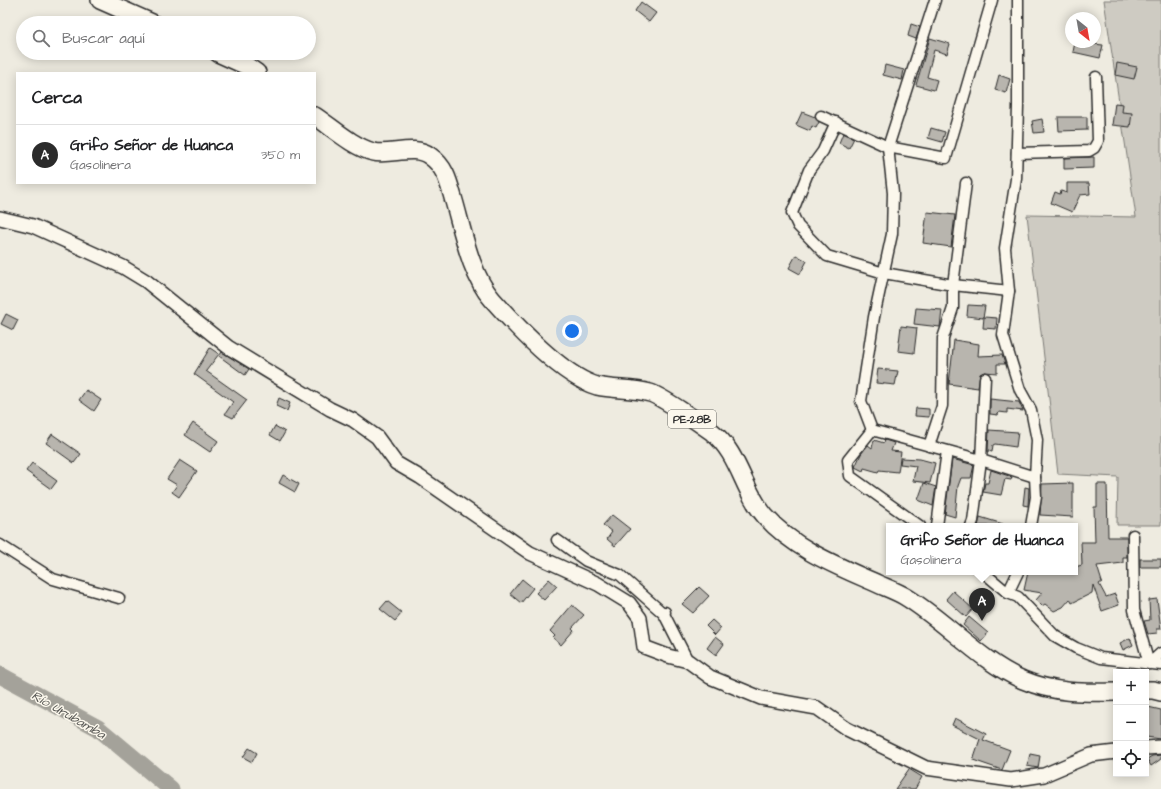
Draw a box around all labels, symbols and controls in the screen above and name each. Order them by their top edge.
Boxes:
north arrow [1065,12,1101,48]
search box [16,16,316,60]
icon: search [30,27,52,49]
text: Buscar aquí [62,28,144,49]
text: Cerca [32,86,82,110]
text: Grifo Señor de Huanca [70,135,233,156]
text: A [41,146,49,164]
text: 350 m [261,146,300,164]
text: Gasolinera [70,156,131,174]
your location [562,321,582,341]
road number: PE-28B [668,410,716,428]
popup [886,523,1078,575]
text: Grifo Señor de Huanca [900,530,1064,551]
text: Gasolinera [900,551,961,569]
pin: A [969,588,995,621]
map controls [1113,669,1149,777]
button: + [1113,669,1149,705]
water label: Río Urubamba [28,686,110,744]
button: − [1113,705,1149,741]
button: locate [1113,741,1149,777]

